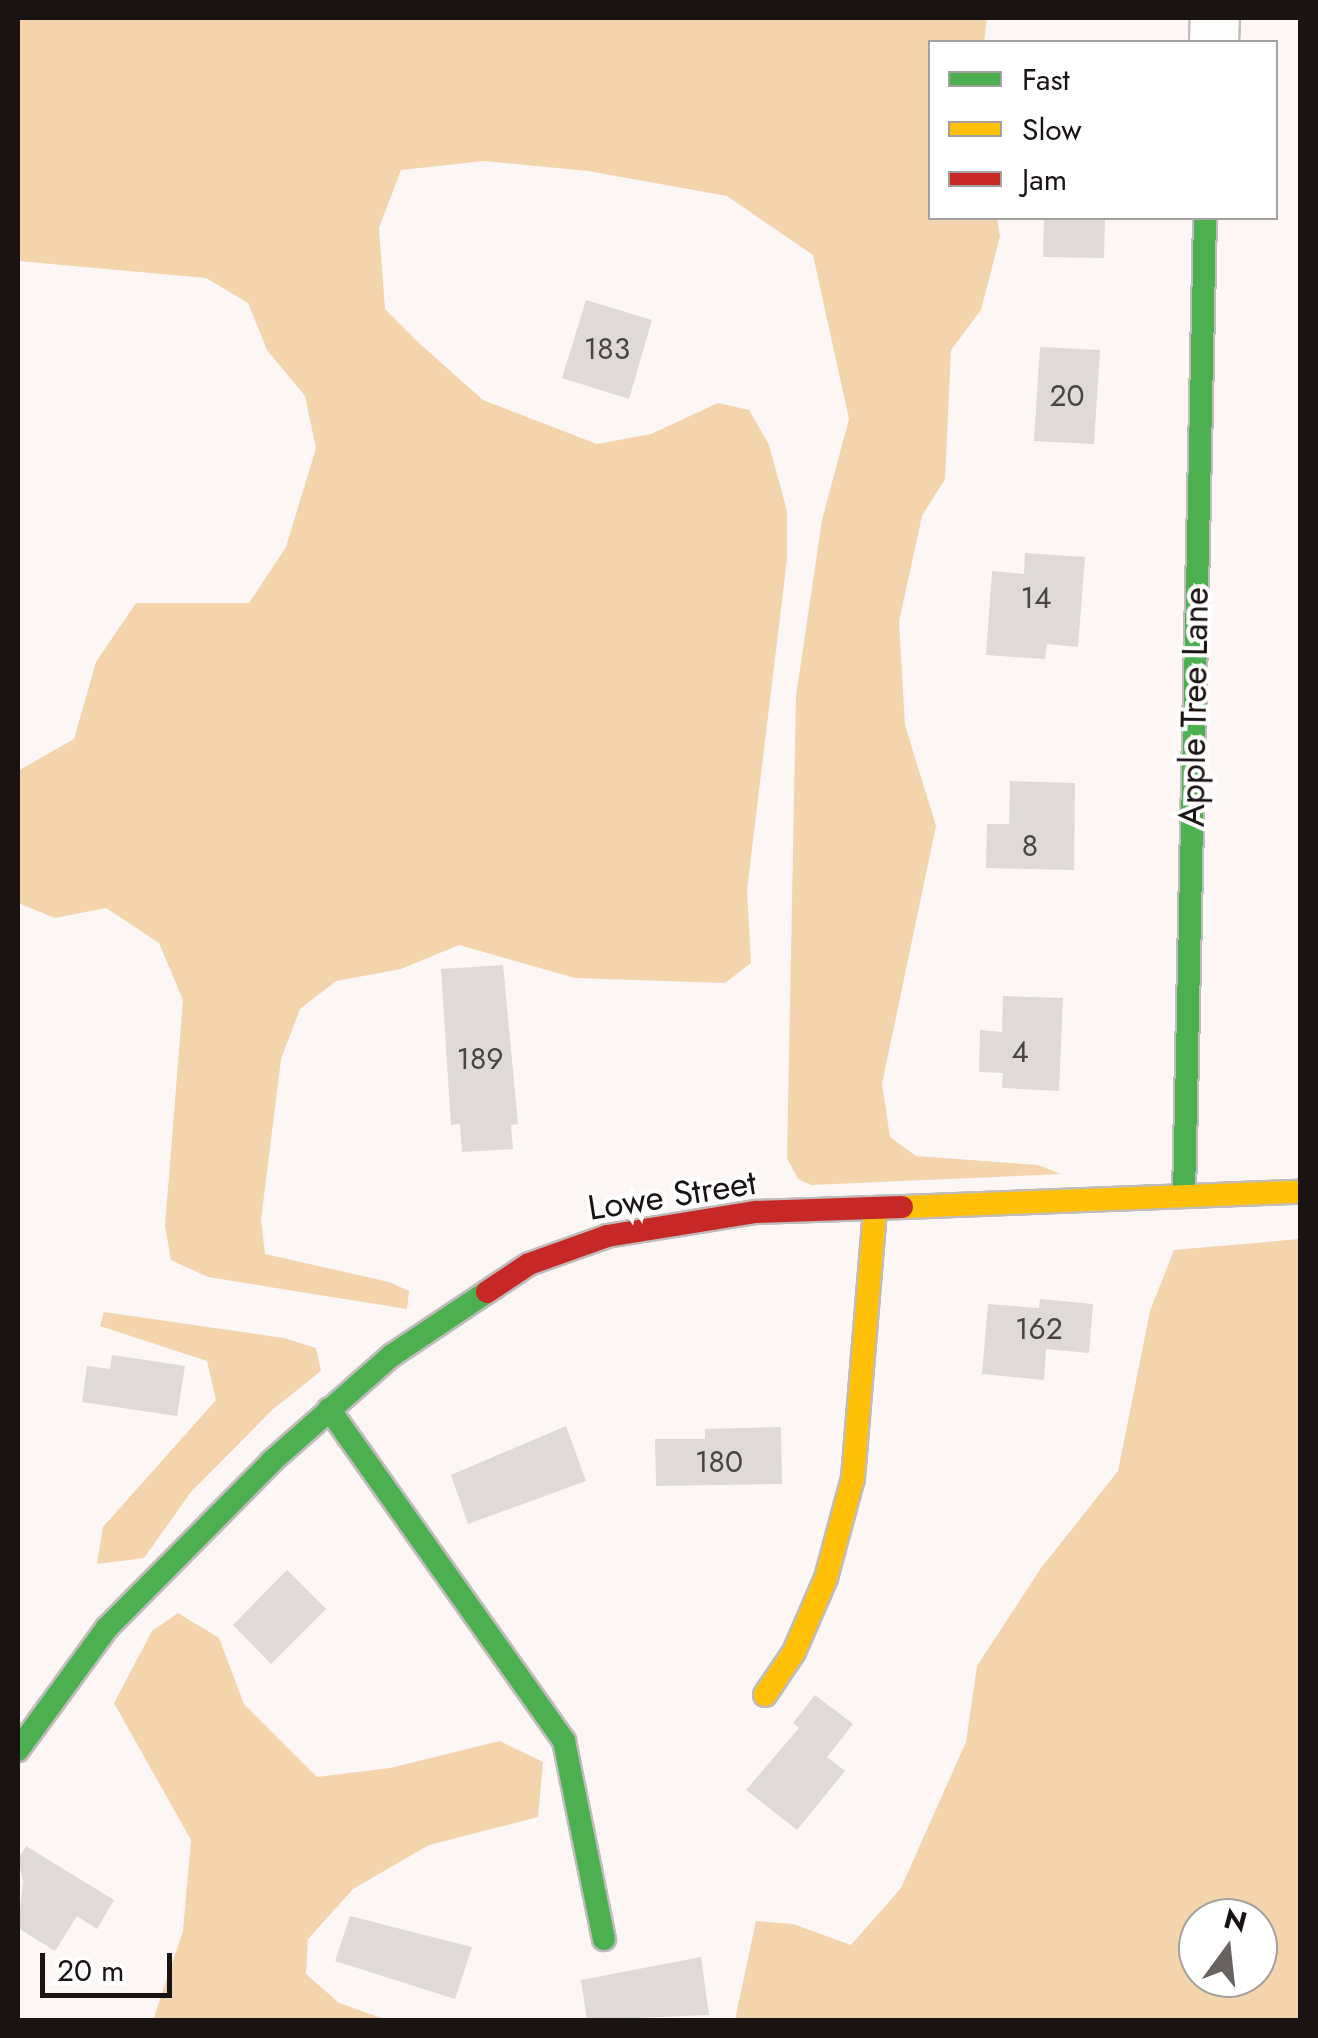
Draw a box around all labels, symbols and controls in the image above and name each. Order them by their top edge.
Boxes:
legend [928,40,1278,220]
text: Fast [1022,58,1070,101]
text: Slow [1022,108,1082,151]
text: Jam [1022,158,1067,201]
house number: 183 [584,331,630,367]
house number: 20 [1049,378,1085,414]
house number: 14 [1021,580,1051,616]
street label: Apple Tree Lane [1171,587,1217,827]
house number: 8 [1022,828,1038,864]
house number: 4 [1011,1034,1029,1070]
house number: 189 [456,1041,504,1077]
street label: Lowe Street [585,1161,759,1229]
house number: 162 [1015,1311,1063,1347]
house number: 180 [695,1444,743,1480]
north arrow [1178,1898,1278,1998]
text: N [1219,1898,1251,1943]
scale bar [45,1933,178,1995]
text: 20 m [57,1949,124,1992]

